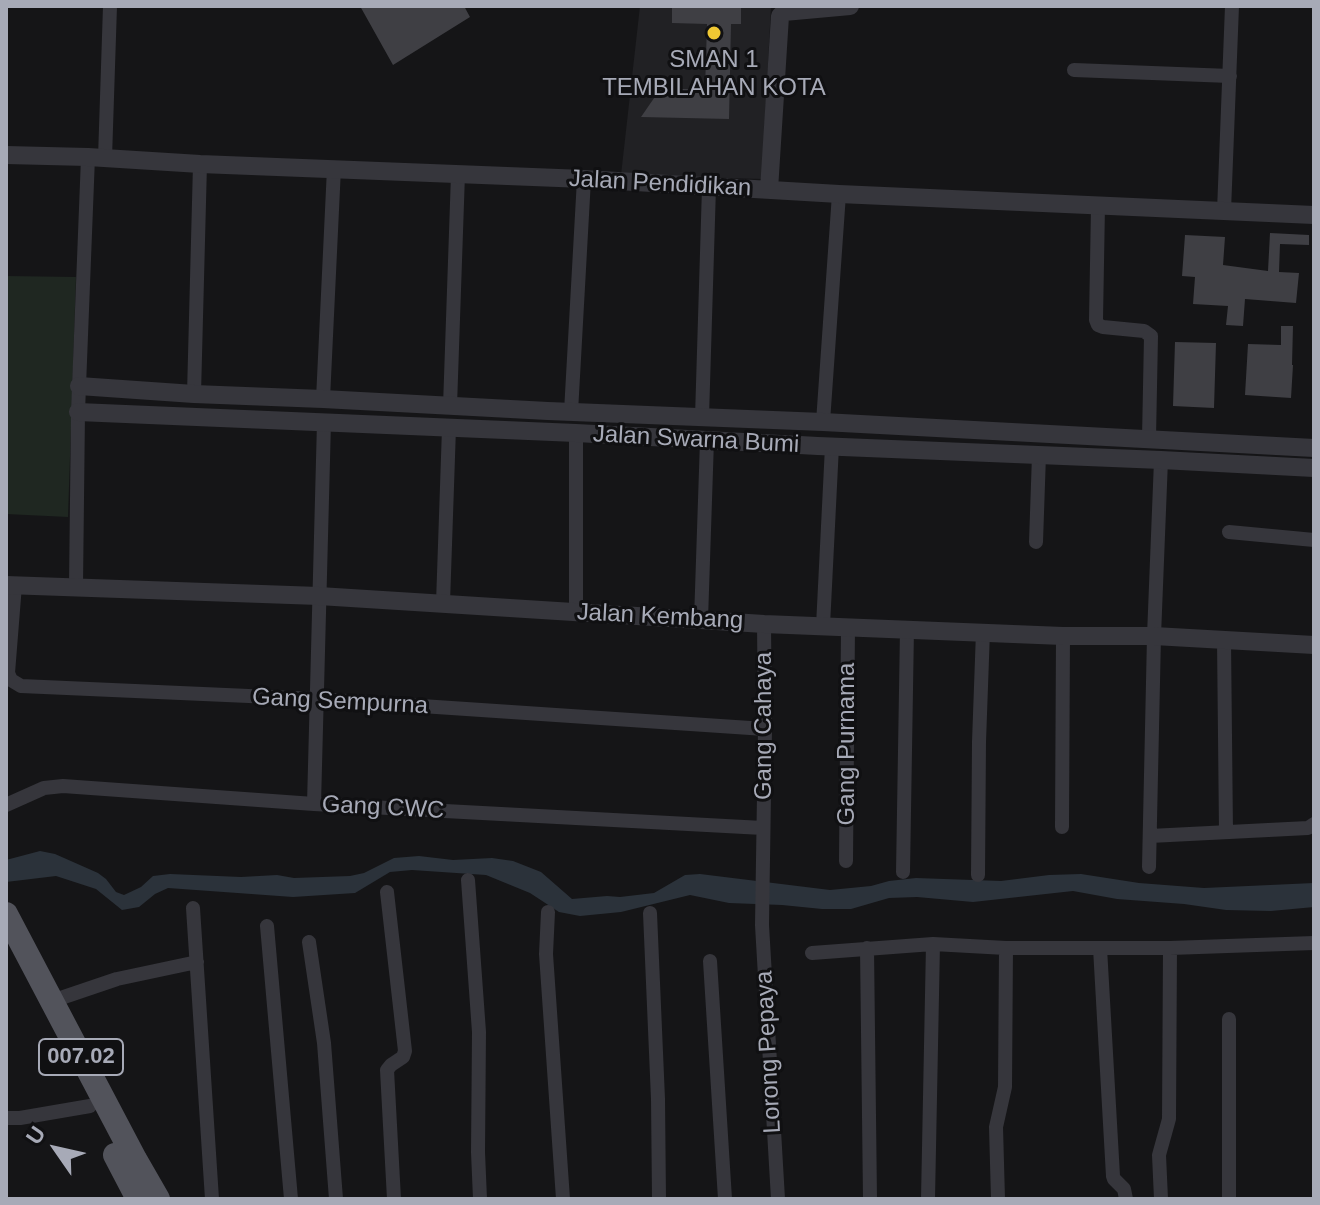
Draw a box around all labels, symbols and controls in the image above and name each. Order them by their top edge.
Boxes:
marker: SMAN 1 TEMBILAHAN KOTA [705,24,723,42]
place label: SMAN 1 TEMBILAHAN KOTA [602,46,826,102]
street label: Jalan Pendidikan [568,165,752,203]
street label: Jalan Swarna Bumi [592,420,800,460]
street label: Jalan Kembang [576,598,744,636]
street label: Gang Cahaya [750,652,778,800]
street label: Gang Purnama [833,663,861,825]
street label: Gang Sempurna [251,683,429,721]
street label: Gang CWC [321,790,445,826]
street label: Lorong Pepaya [750,970,788,1134]
road number: 007.02 [39,1039,123,1075]
north arrow [16,1109,96,1189]
text: U [21,1122,50,1149]

